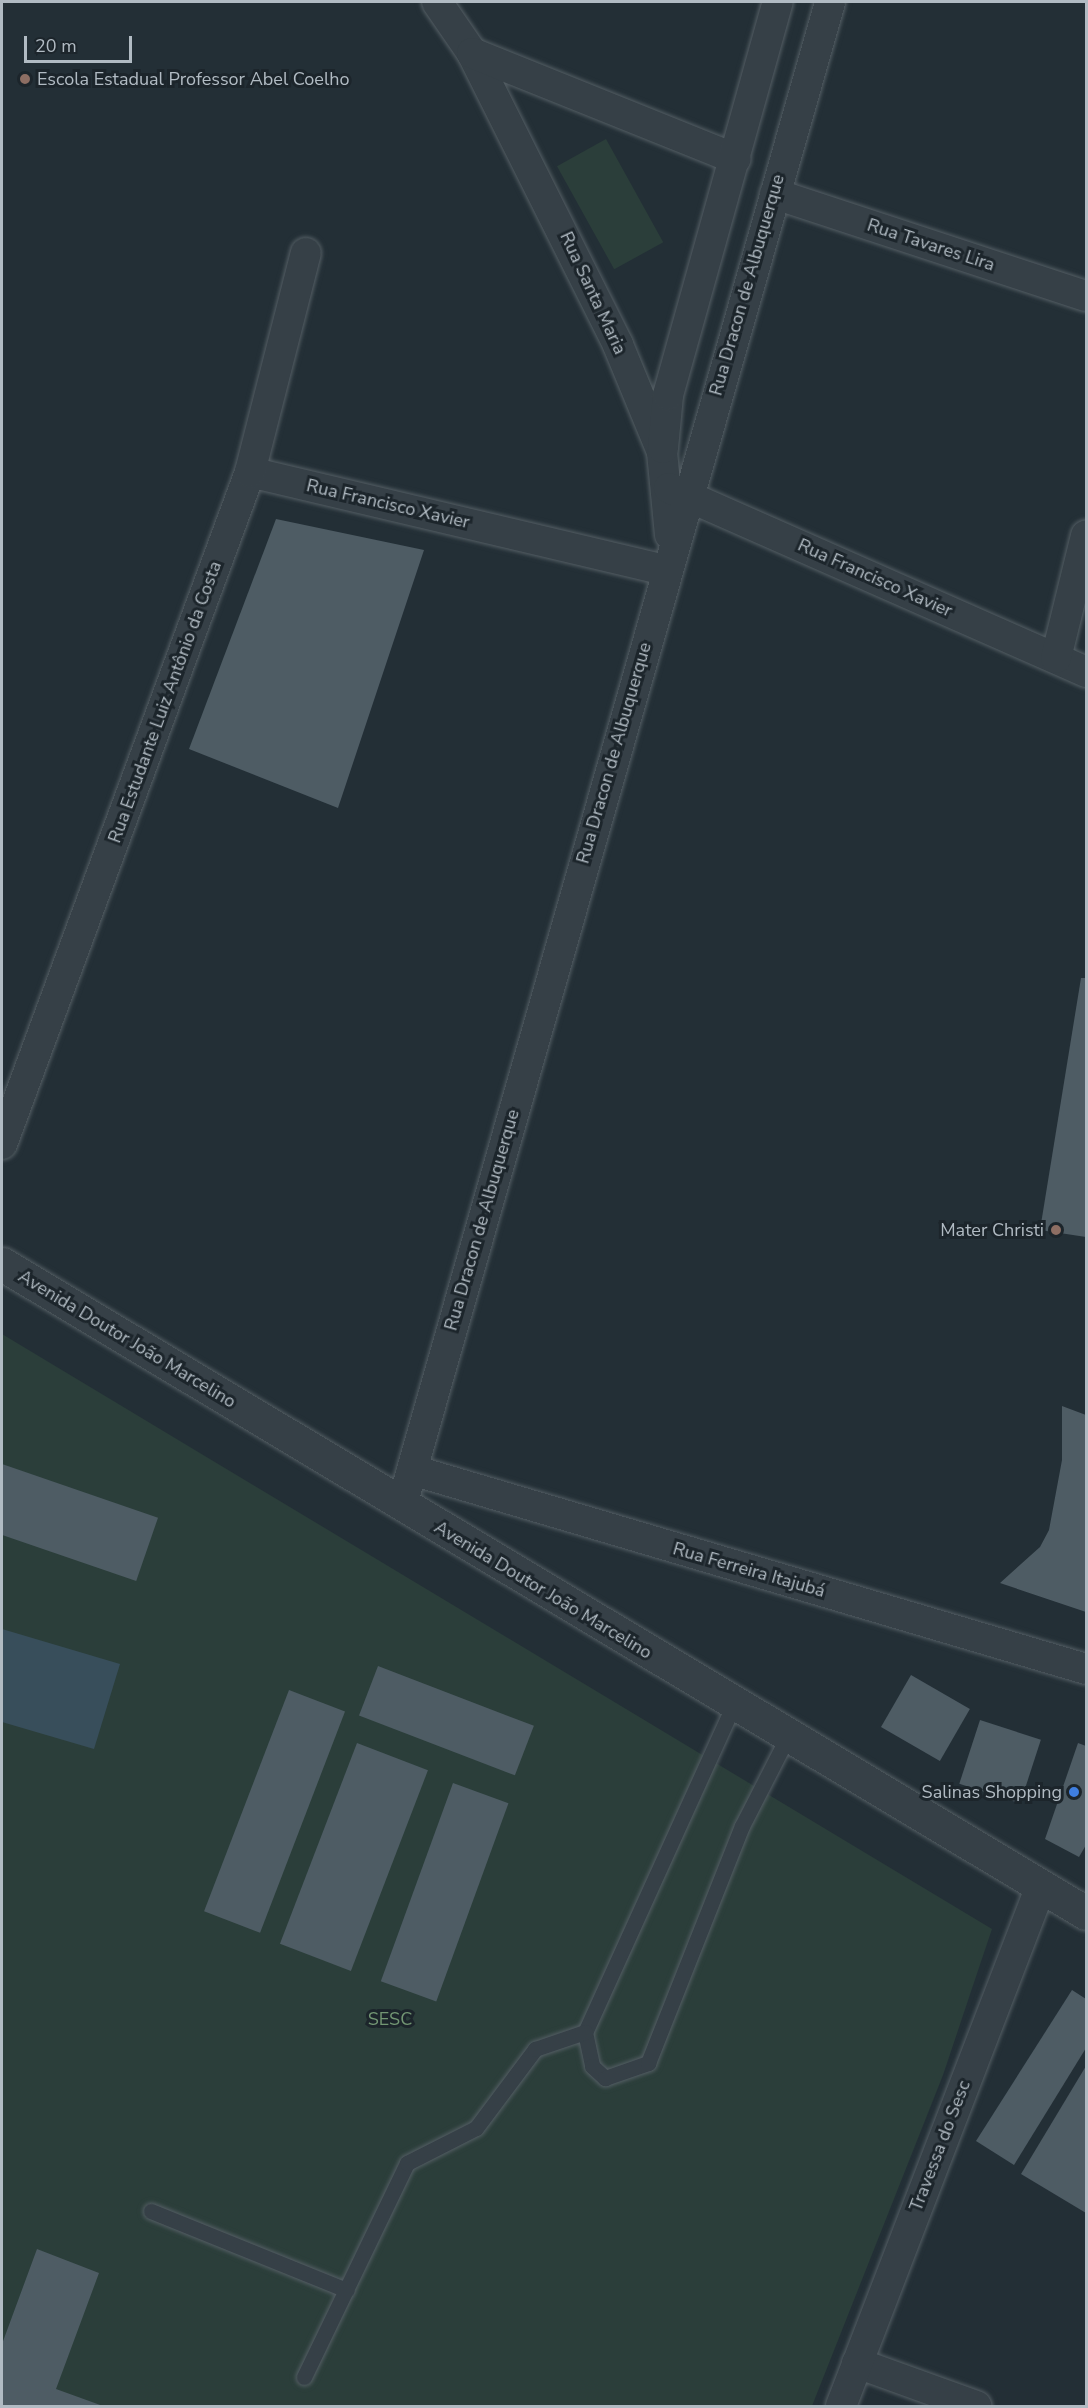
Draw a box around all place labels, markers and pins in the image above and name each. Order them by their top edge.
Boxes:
place label: Escola Estadual Professor Abel Coelho [37,68,349,90]
marker: Escola Estadual Professor Abel Coelho [18,72,32,86]
place label: Mater Christi [940,1219,1044,1241]
marker: Mater Christi [1049,1223,1063,1237]
place label: Salinas Shopping [922,1781,1062,1803]
marker: Salinas Shopping [1067,1785,1081,1799]

